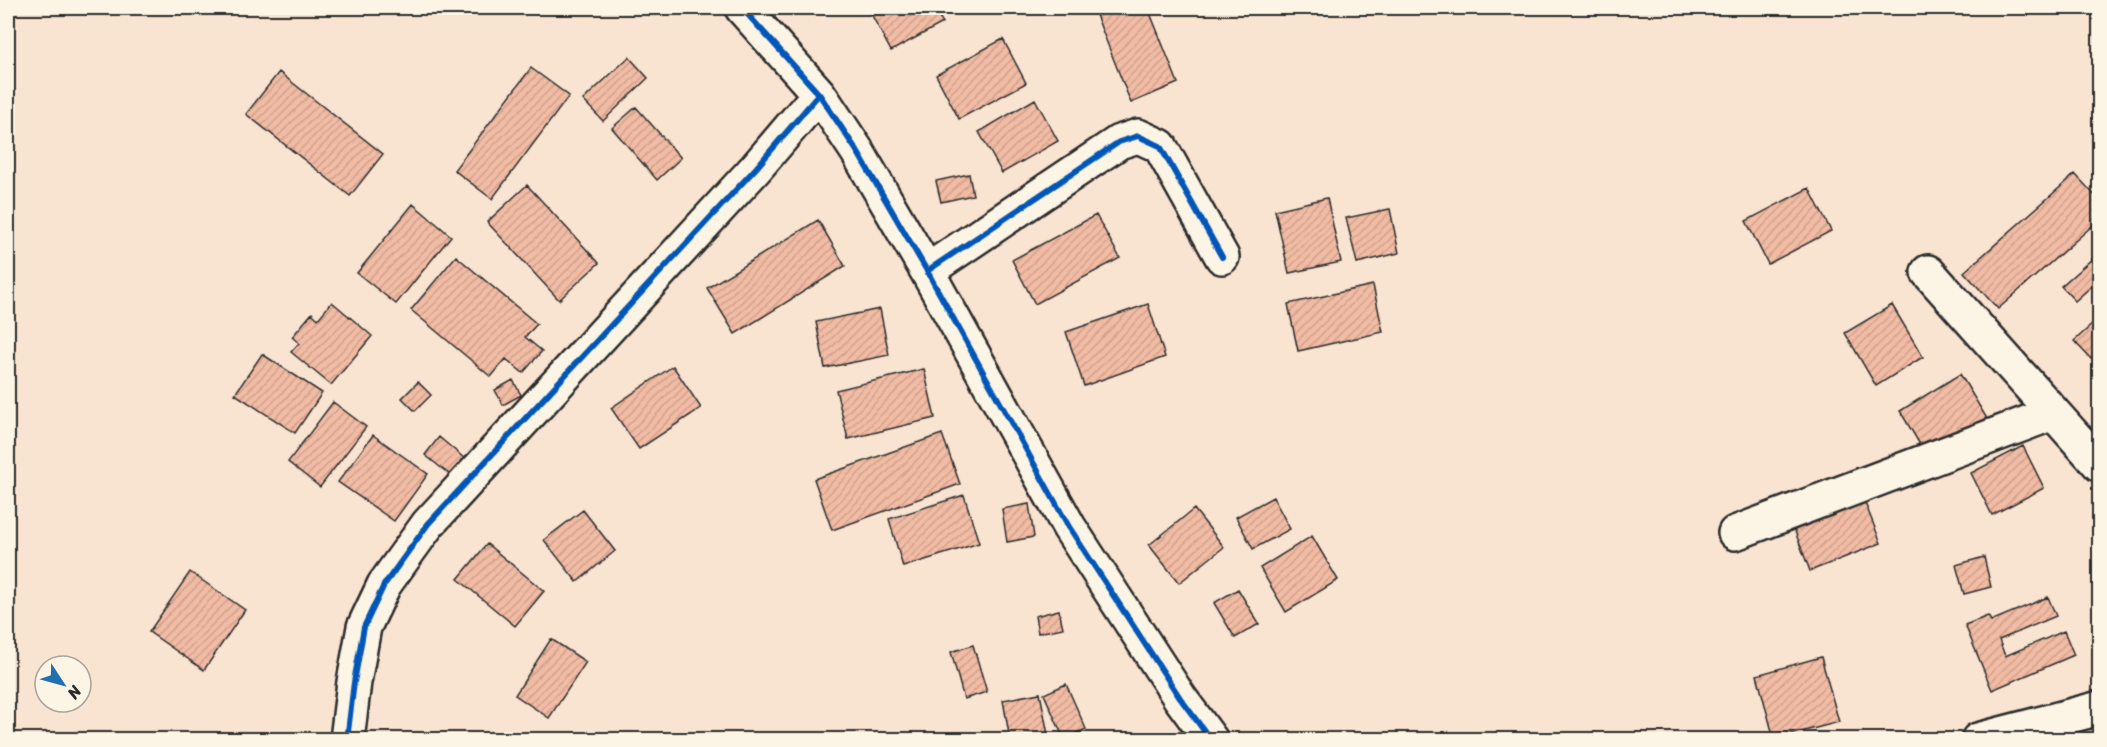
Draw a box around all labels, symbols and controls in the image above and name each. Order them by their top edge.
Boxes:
north arrow [33,654,93,714]
text: N [59,679,90,706]

